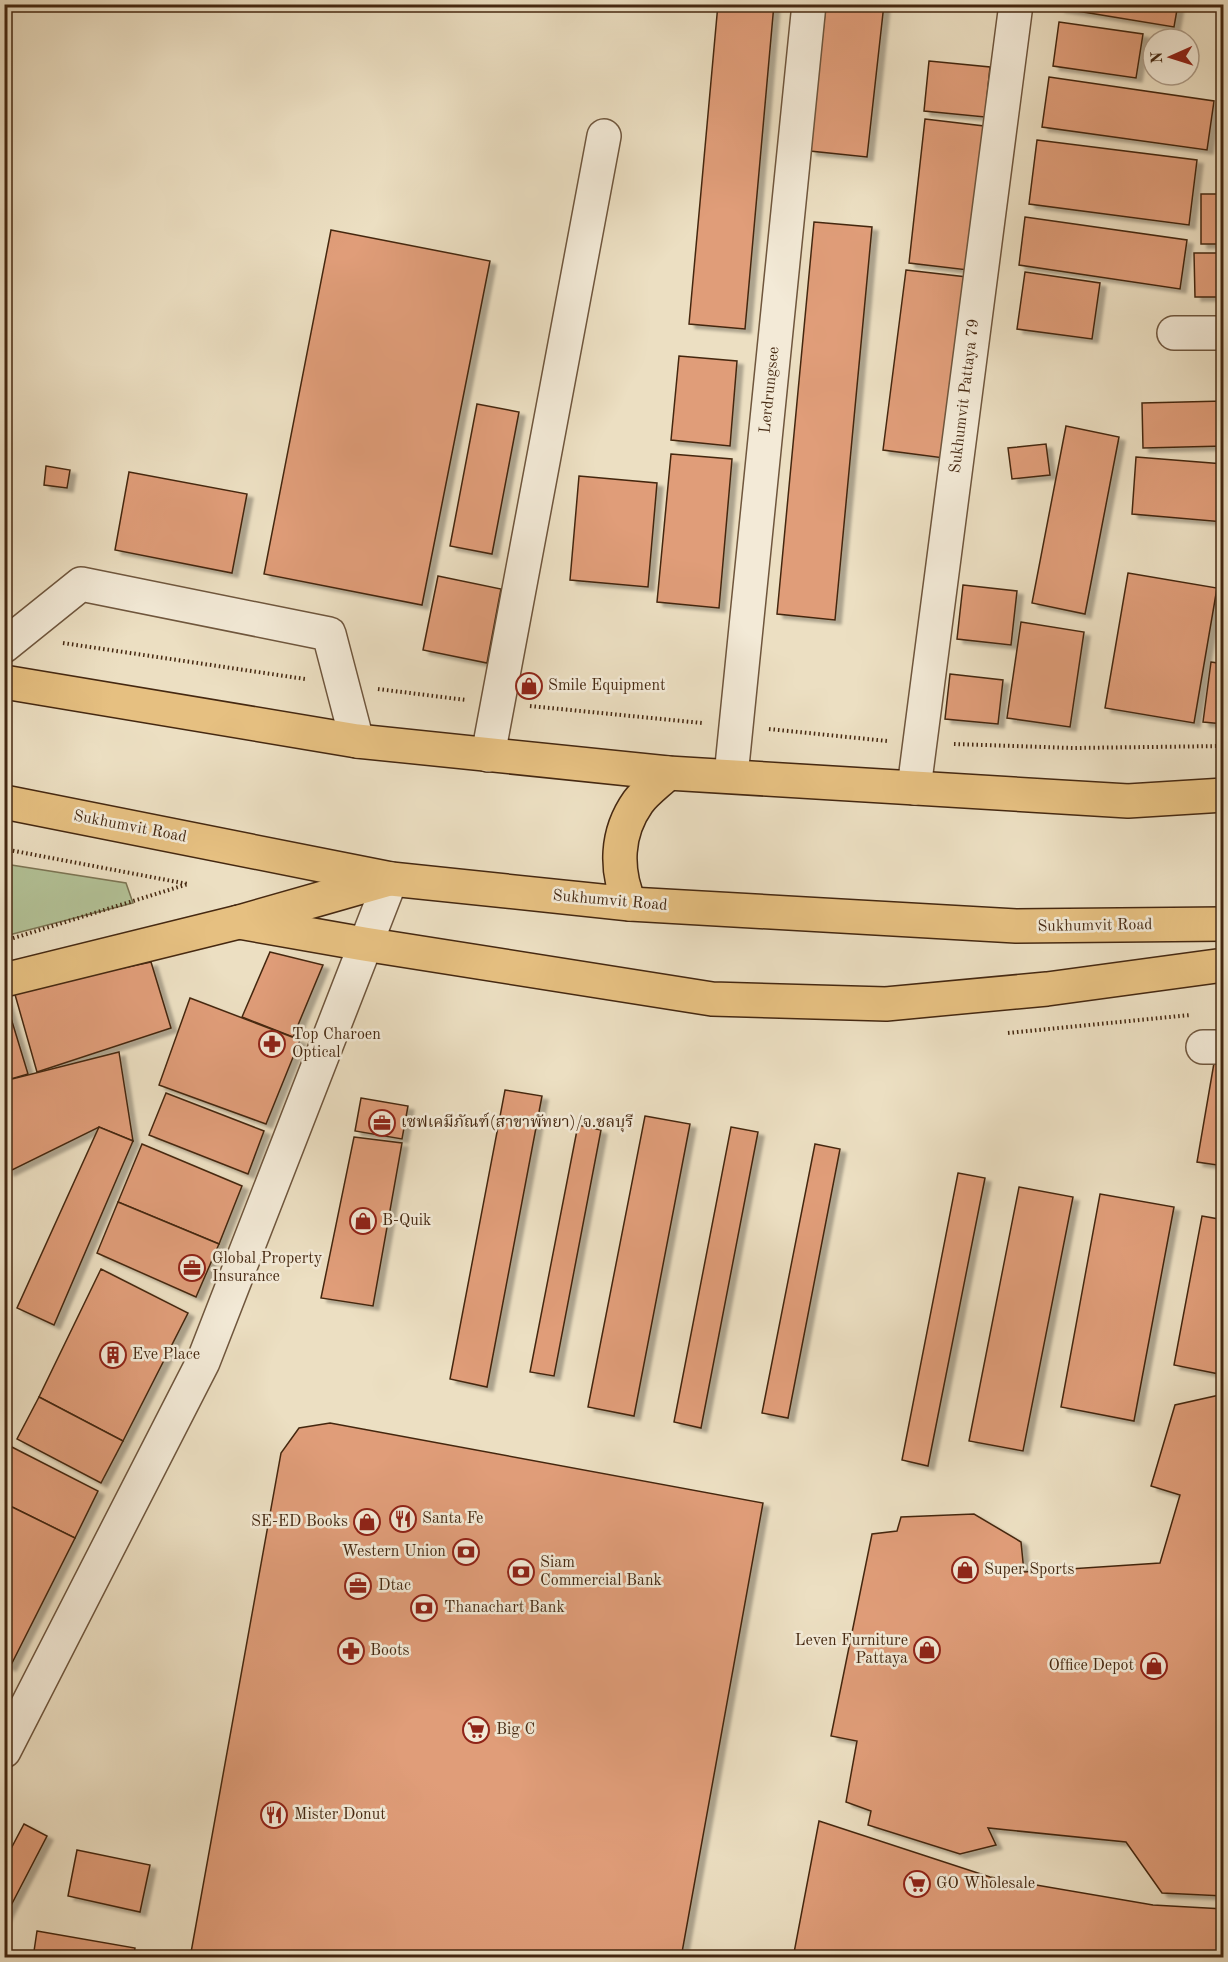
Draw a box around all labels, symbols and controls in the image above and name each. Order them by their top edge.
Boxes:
north arrow [1141,27,1201,87]
text: N [1150,50,1166,64]
street label: Sukhumvit Pattaya 79 [948,318,982,474]
street label: Lerdrungsee [757,346,783,434]
shop icon: Smile Equipment [514,671,544,701]
place label: Smile Equipment [548,678,666,694]
street label: Sukhumvit Road [72,808,188,846]
street label: Sukhumvit Road [552,888,668,914]
street label: Sukhumvit Road [1037,917,1153,935]
place label: Top Charoen Optical [292,1027,381,1061]
pharmacy icon: Top Charoen Optical [257,1029,287,1059]
office icon: เซฟเคมีภัณฑ์(สาขาพัทยา)/จ.ชลบุรี [367,1108,397,1138]
place label: เซฟเคมีภัณฑ์(สาขาพัทยา)/จ.ชลบุรี [401,1112,633,1133]
shop icon: B-Quik [348,1206,378,1236]
place label: B-Quik [382,1213,431,1229]
place label: Global Property Insurance [212,1251,323,1285]
office icon: Global Property Insurance [177,1253,207,1283]
building icon: Eve Place [98,1340,128,1370]
place label: Eve Place [132,1347,200,1363]
restaurant icon: Santa Fe [388,1504,418,1534]
shop icon: SE-ED Books [352,1507,382,1537]
place label: Santa Fe [422,1511,483,1527]
place label: SE-ED Books [251,1514,348,1530]
bank icon: Western Union [451,1537,481,1567]
place label: Western Union [341,1544,446,1560]
place label: Siam Commercial Bank [540,1555,662,1589]
shop icon: Super Sports [950,1555,980,1585]
bank icon: Siam Commercial Bank [506,1557,536,1587]
place label: Super Sports [984,1562,1074,1578]
office icon: Dtac [343,1571,373,1601]
place label: Dtac [378,1578,411,1594]
bank icon: Thanachart Bank [409,1593,439,1623]
place label: Thanachart Bank [444,1600,565,1616]
place label: Leven Furniture Pattaya [795,1633,908,1667]
shop icon: Leven Furniture Pattaya [912,1635,942,1665]
pharmacy icon: Boots [336,1636,366,1666]
place label: Boots [370,1643,410,1659]
shop icon: Office Depot [1139,1651,1169,1681]
place label: Office Depot [1049,1658,1134,1674]
supermarket icon: Big C [461,1715,491,1745]
place label: Big C [496,1722,535,1738]
restaurant icon: Mister Donut [259,1800,289,1830]
place label: Mister Donut [294,1807,386,1823]
supermarket icon: GO Wholesale [902,1869,932,1899]
place label: GO Wholesale [936,1876,1035,1892]

